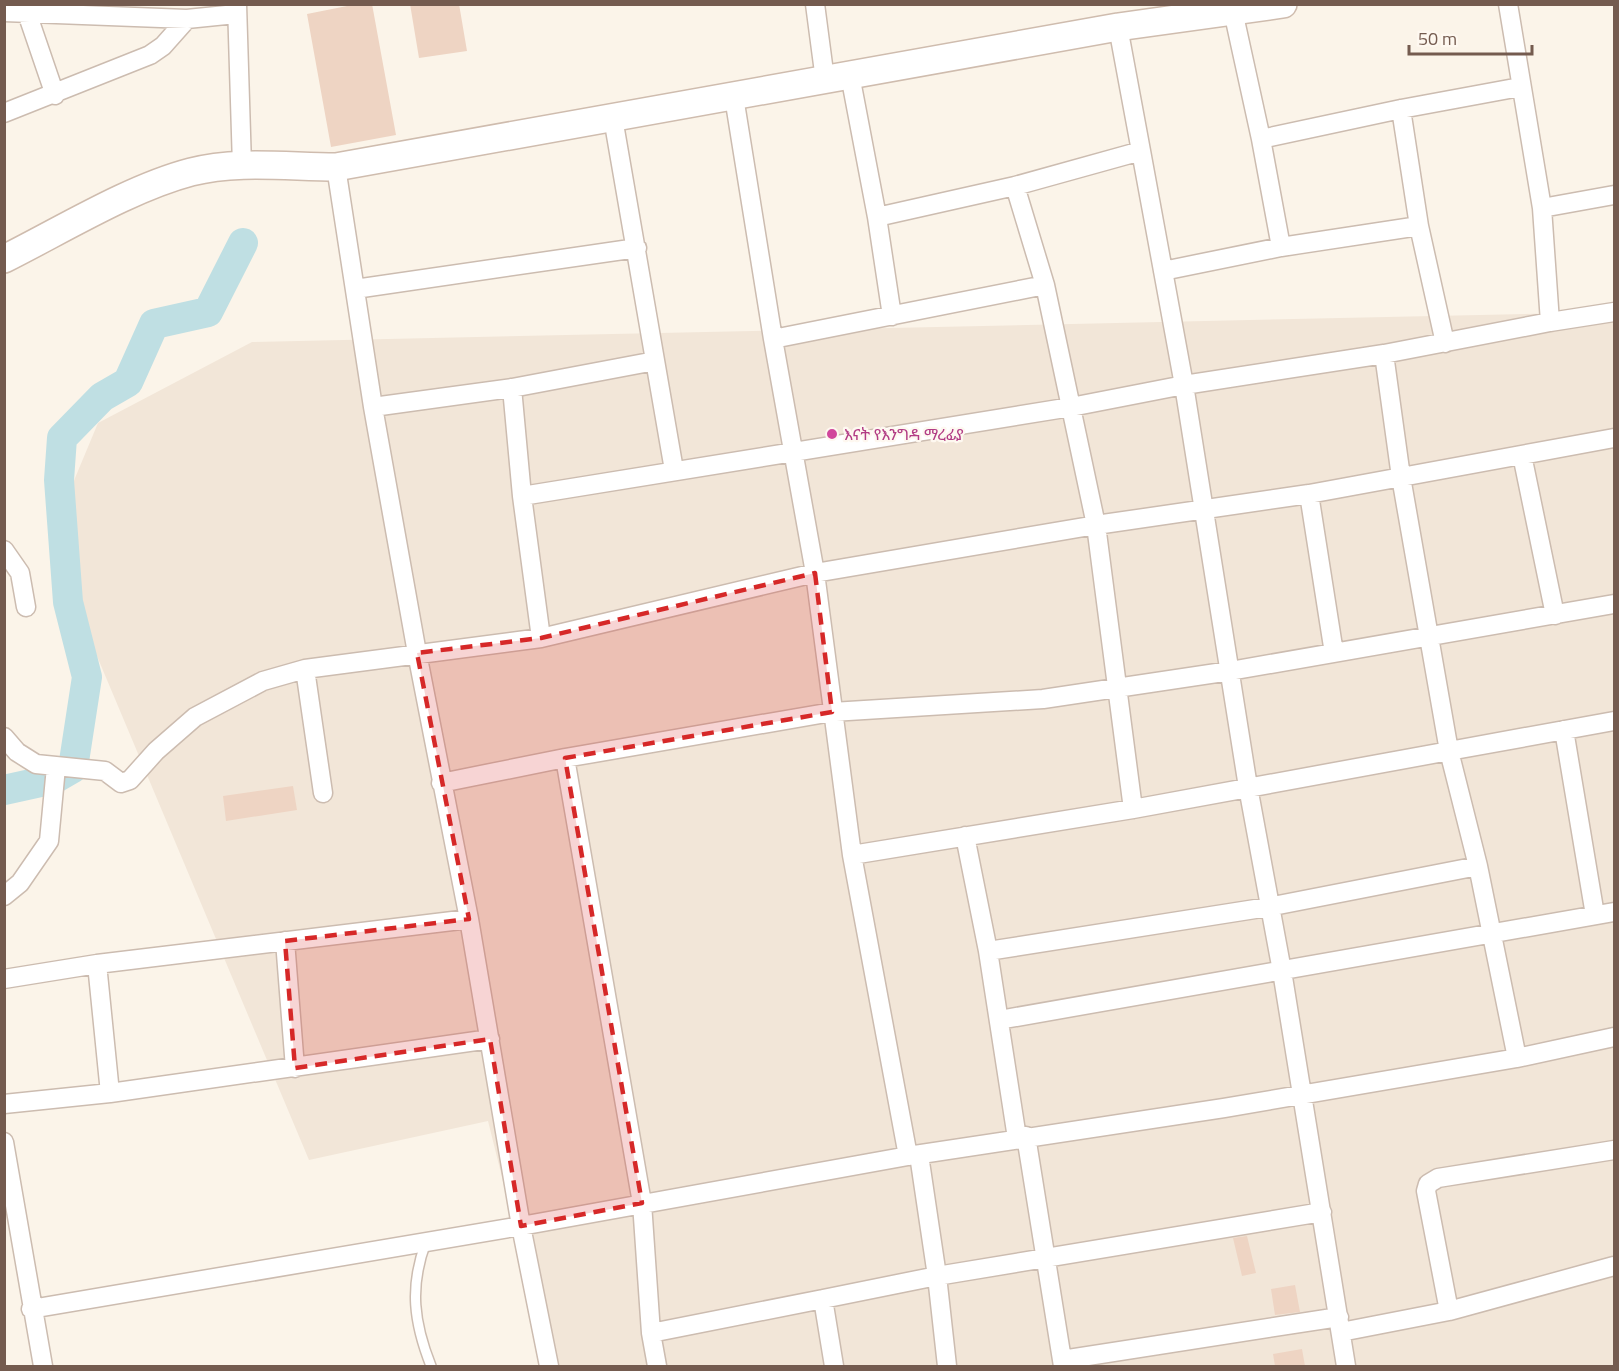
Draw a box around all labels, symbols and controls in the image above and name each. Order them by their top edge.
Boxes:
scale bar [1409,18,1532,56]
text: 50 m [1418,25,1457,52]
place label: እናት የእንግዳ ማረፊያ [844,422,964,446]
marker: እናት የእንግዳ ማረፊያ [825,427,839,441]

